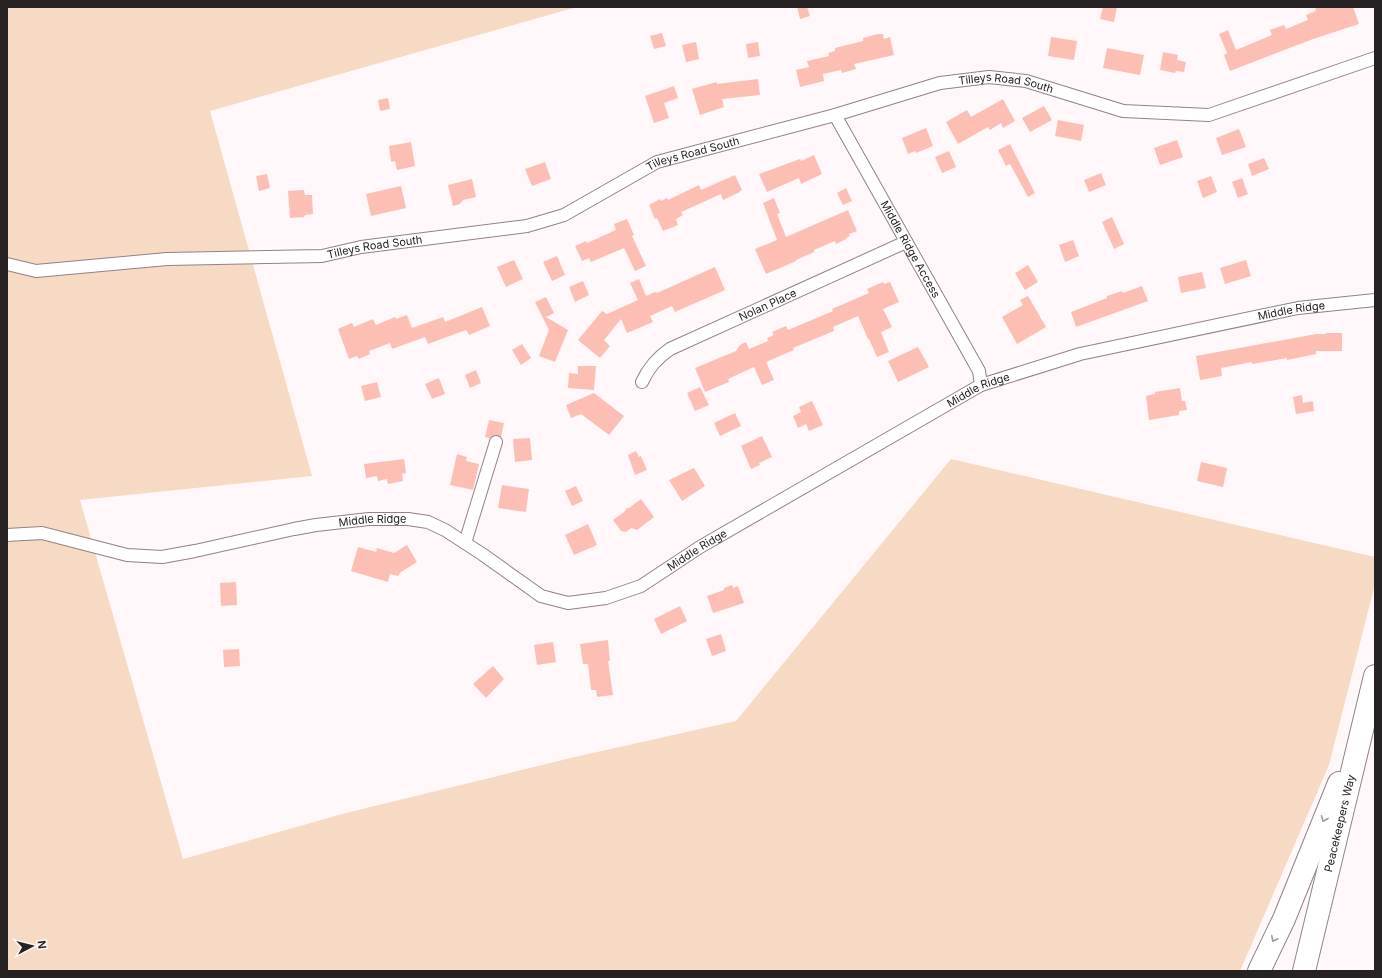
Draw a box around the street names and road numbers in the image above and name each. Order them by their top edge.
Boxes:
street label: Tilleys Road South [958,70,1055,96]
street label: Tilleys Road South [643,134,741,174]
street label: Middle Ridge Access [878,198,943,300]
street label: Tilleys Road South [326,232,423,262]
street label: Nolan Place [736,286,799,324]
street label: Middle Ridge [1256,298,1326,323]
street label: Middle Ridge [944,369,1011,410]
street label: Middle Ridge [338,512,406,529]
street label: Middle Ridge [664,526,729,574]
street label: Peacekeepers Way [1321,773,1358,873]

